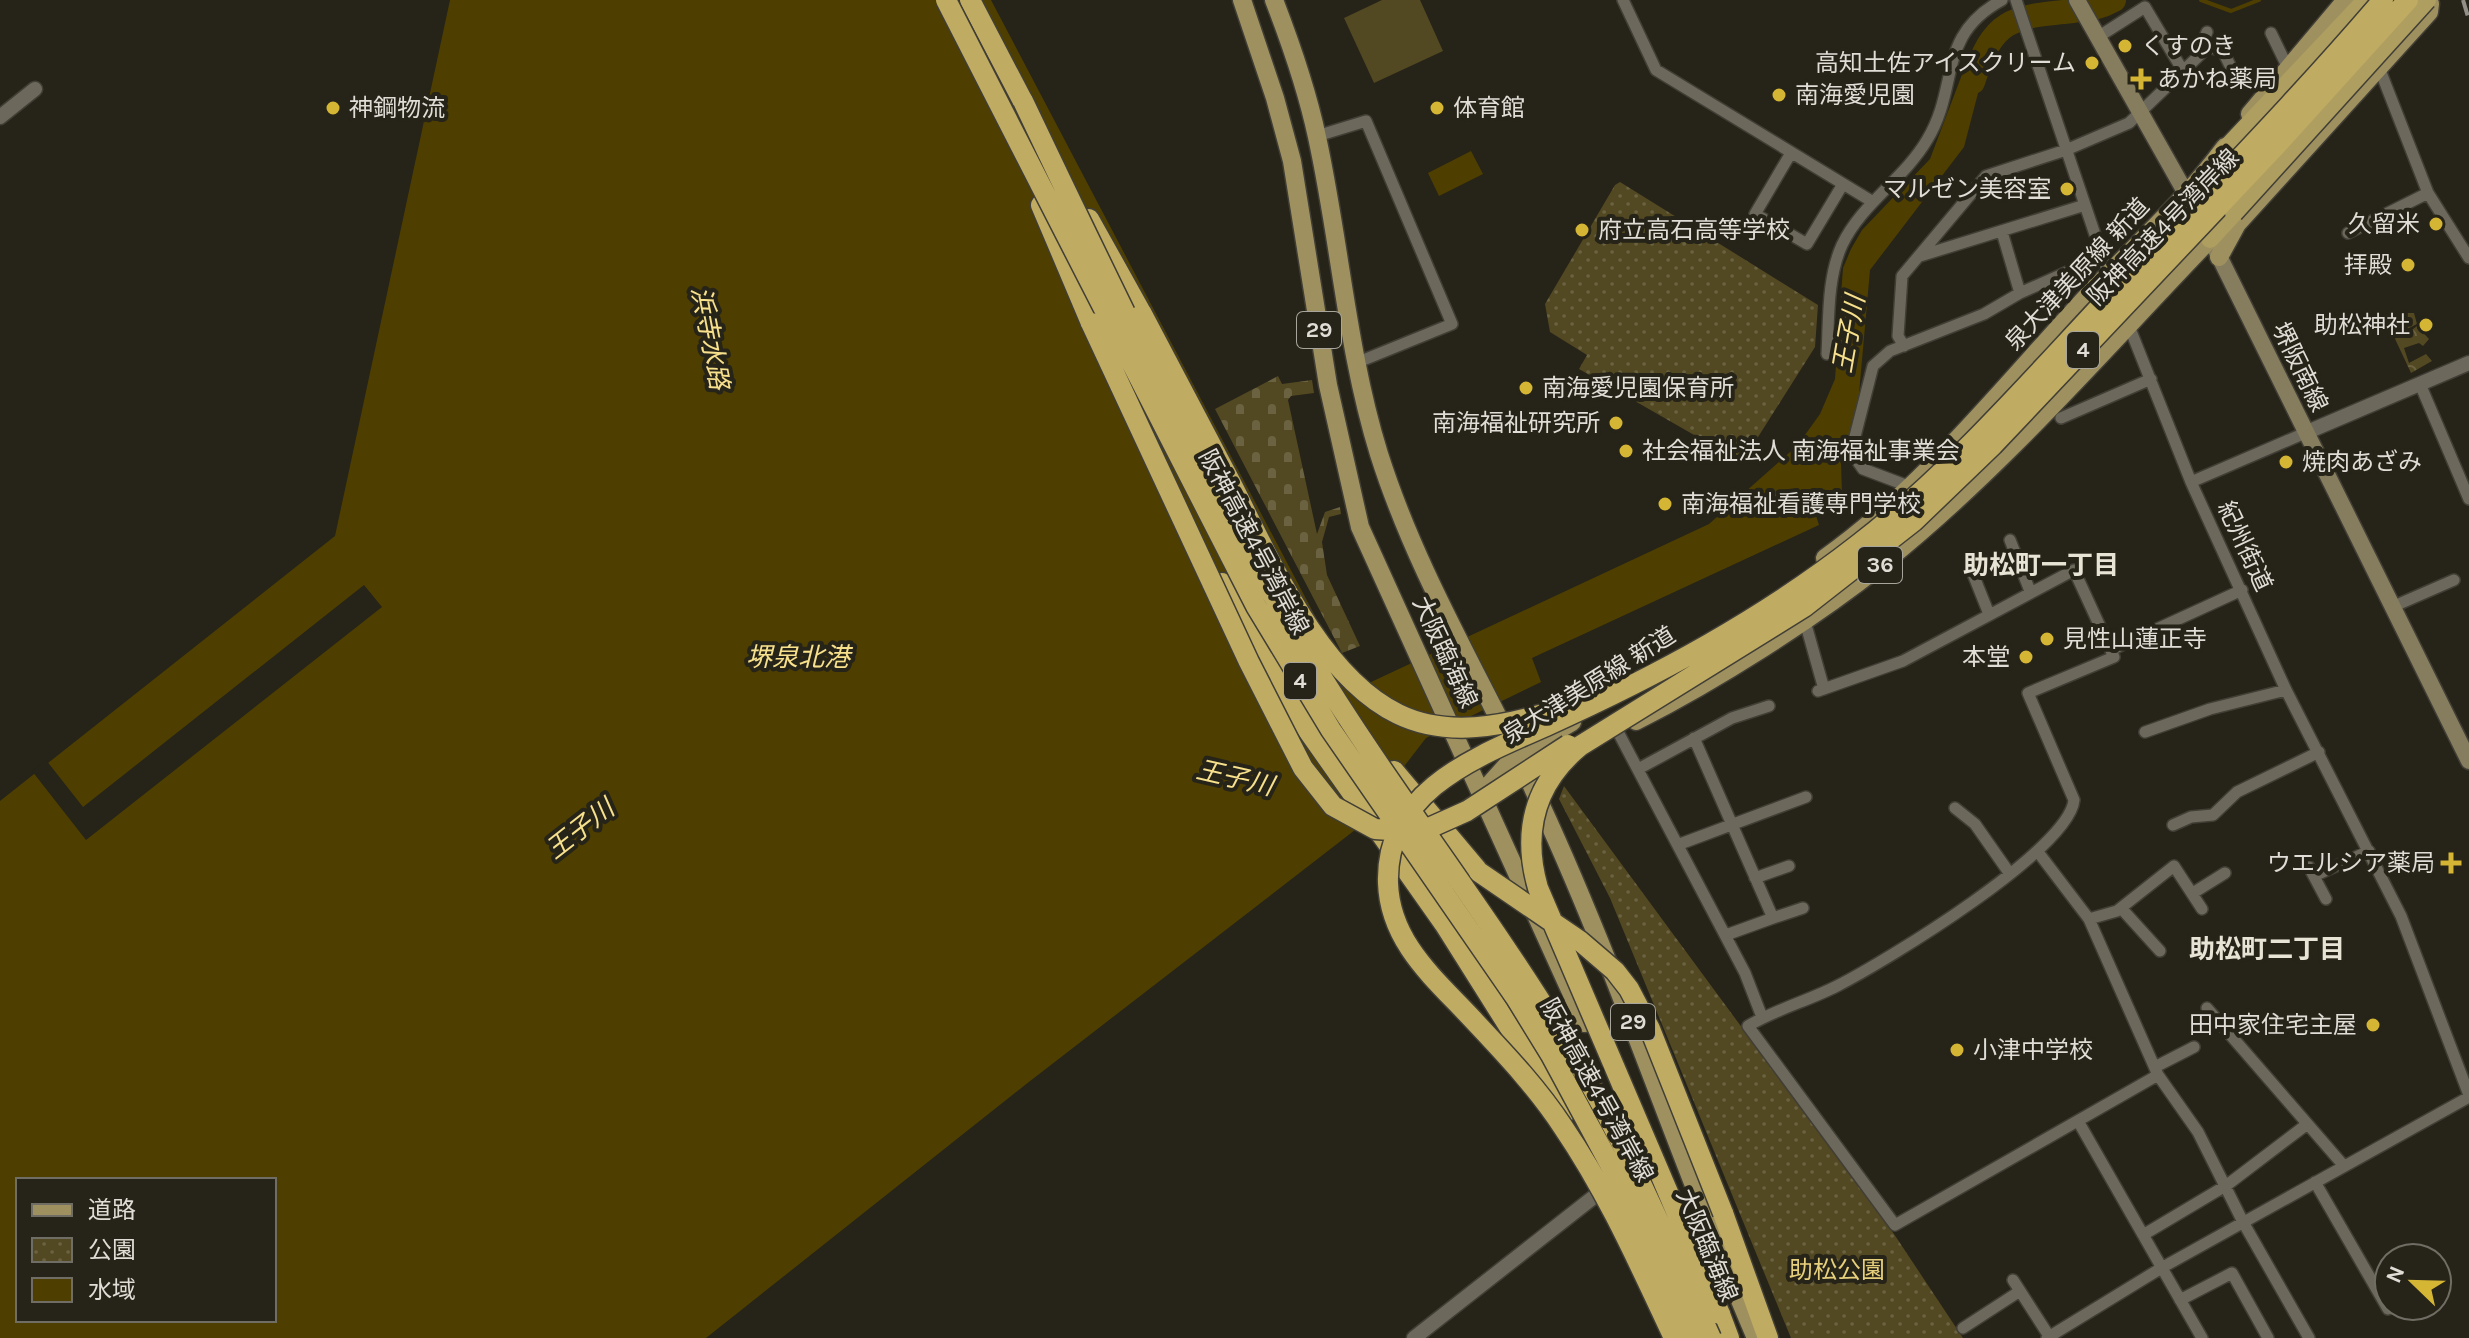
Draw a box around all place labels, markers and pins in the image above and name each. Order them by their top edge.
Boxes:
place label: くすのき [2141,32,2236,60]
marker: くすのき [2116,37,2134,55]
place label: 高知土佐アイスクリーム [1815,49,2076,77]
marker: 高知土佐アイスクリーム [2083,54,2101,72]
place label: あかね薬局 [2157,65,2277,93]
marker: あかね薬局 [2132,70,2150,88]
place label: 南海愛児園 [1795,81,1915,109]
marker: 南海愛児園 [1770,86,1788,104]
place label: 神鋼物流 [349,94,445,122]
place label: 体育館 [1453,94,1525,122]
marker: 神鋼物流 [324,99,342,117]
marker: 体育館 [1428,99,1446,117]
place label: マルゼン美容室 [1883,175,2051,203]
marker: マルゼン美容室 [2058,180,2076,198]
place label: 久留米 [2348,210,2420,238]
marker: 久留米 [2427,215,2445,233]
place label: 府立高石高等学校 [1598,216,1790,244]
marker: 府立高石高等学校 [1573,221,1591,239]
place label: 拝殿 [2344,251,2392,279]
marker: 拝殿 [2399,256,2417,274]
place label: 助松神社 [2314,311,2410,339]
marker: 助松神社 [2417,316,2435,334]
place label: 南海愛児園保育所 [1542,374,1734,402]
marker: 南海愛児園保育所 [1517,379,1535,397]
place label: 南海福祉研究所 [1432,409,1600,437]
marker: 南海福祉研究所 [1607,414,1625,432]
place label: 社会福祉法人 南海福祉事業会 [1642,437,1960,465]
marker: 社会福祉法人 南海福祉事業会 [1617,442,1635,460]
place label: 焼肉あざみ [2302,448,2422,476]
marker: 焼肉あざみ [2277,453,2295,471]
place label: 南海福祉看護専門学校 [1681,490,1921,518]
marker: 南海福祉看護専門学校 [1656,495,1674,513]
place label: 見性山蓮正寺 [2063,625,2207,653]
marker: 見性山蓮正寺 [2038,630,2056,648]
place label: 本堂 [1962,643,2010,671]
marker: 本堂 [2017,648,2035,666]
place label: ウエルシア薬局 [2267,849,2435,877]
marker: ウエルシア薬局 [2442,854,2460,872]
place label: 田中家住宅主屋 [2189,1011,2357,1039]
marker: 田中家住宅主屋 [2364,1016,2382,1034]
place label: 小津中学校 [1973,1036,2093,1064]
marker: 小津中学校 [1948,1041,1966,1059]

